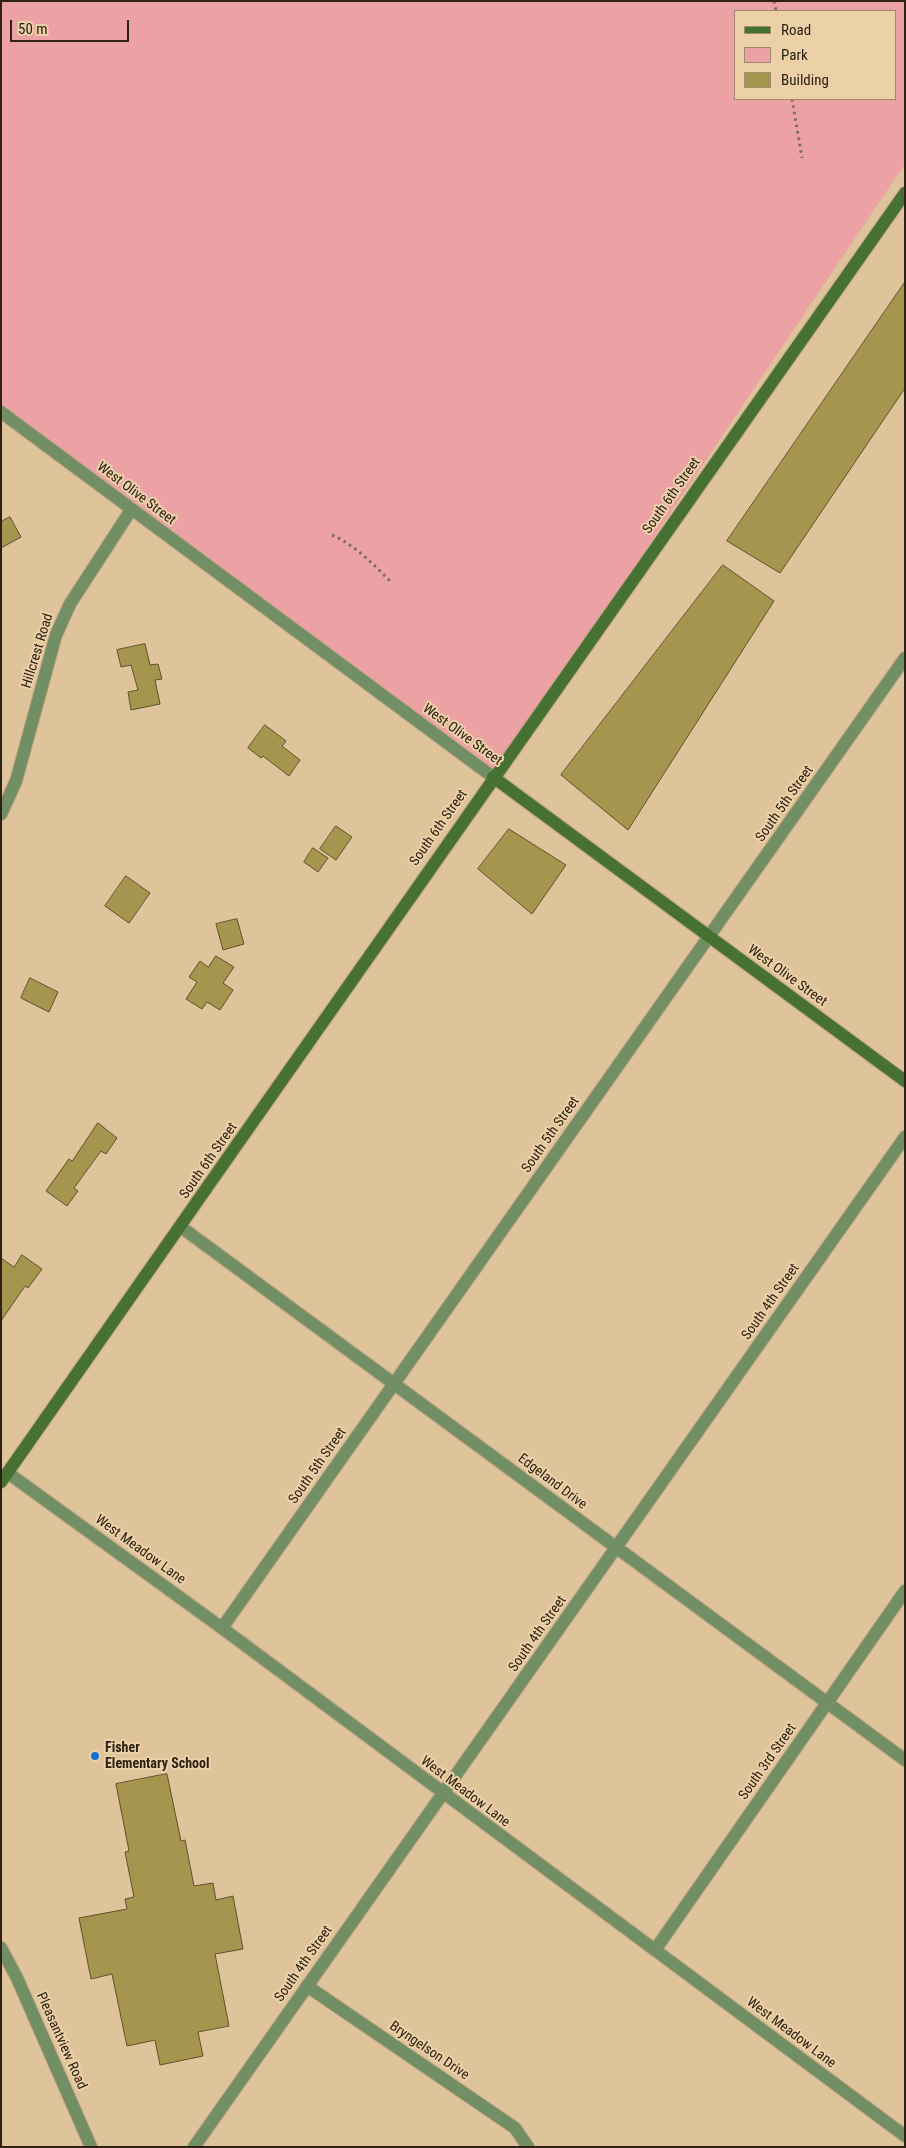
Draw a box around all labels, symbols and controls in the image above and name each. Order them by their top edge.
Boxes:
scale bar [12,10,131,42]
legend [734,10,896,100]
text: 50 m [18,20,48,38]
text: Road [781,21,811,39]
text: Park [781,46,808,64]
text: Building [781,71,829,89]
street label: South 6th Street [640,455,704,537]
street label: West Olive Street [93,459,179,529]
street label: Hillcrest Road [19,612,57,690]
street label: West Olive Street [419,701,505,769]
street label: South 5th Street [753,763,817,845]
street label: South 6th Street [407,787,471,869]
street label: West Olive Street [744,942,830,1010]
street label: South 5th Street [519,1094,583,1176]
street label: South 6th Street [177,1120,241,1202]
street label: South 4th Street [739,1261,803,1343]
street label: South 5th Street [286,1425,350,1507]
street label: Edgeland Drive [514,1451,590,1513]
street label: West Meadow Lane [92,1512,188,1588]
street label: South 4th Street [506,1593,570,1675]
street label: South 3rd Street [736,1721,800,1803]
place label: Fisher Elementary School [105,1740,210,1772]
marker: Fisher Elementary School [89,1750,101,1762]
street label: West Meadow Lane [417,1753,513,1831]
street label: South 4th Street [272,1923,336,2005]
street label: Pleasantview Road [32,1990,90,2092]
street label: West Meadow Lane [743,1994,839,2072]
street label: Bryngelson Drive [386,2018,472,2084]

